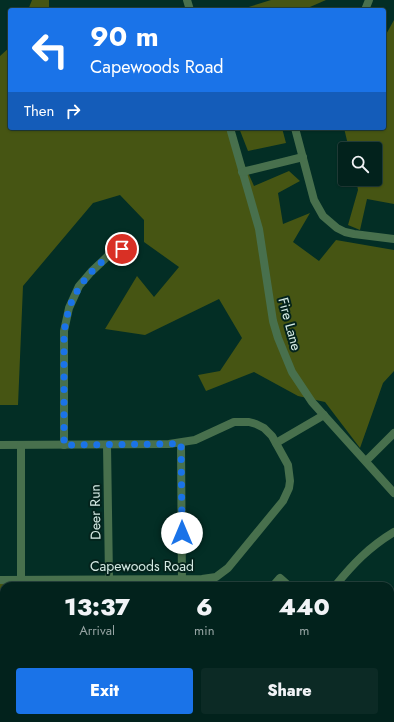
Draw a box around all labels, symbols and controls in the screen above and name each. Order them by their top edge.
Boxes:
text: 90 m [90,16,159,57]
icon: left [24,24,76,76]
text: Capewoods Road [90,54,224,80]
text: Then [24,100,54,122]
icon: right [62,100,84,122]
map controls [338,142,382,186]
button: search [338,142,382,186]
pin [105,232,139,266]
icon: arrive [111,238,133,260]
street label: Fire Lane [273,295,307,353]
street label: Deer Run [85,484,105,540]
position arrow [161,512,203,554]
street label: Capewoods Road [90,556,194,576]
text: 13:37 [64,589,130,624]
text: 6 [196,589,213,624]
text: 440 [278,589,330,624]
text: Arrival [79,621,115,640]
text: min [194,621,214,640]
text: m [299,621,309,640]
button: Exit [16,668,193,714]
button: Share [201,668,378,714]

